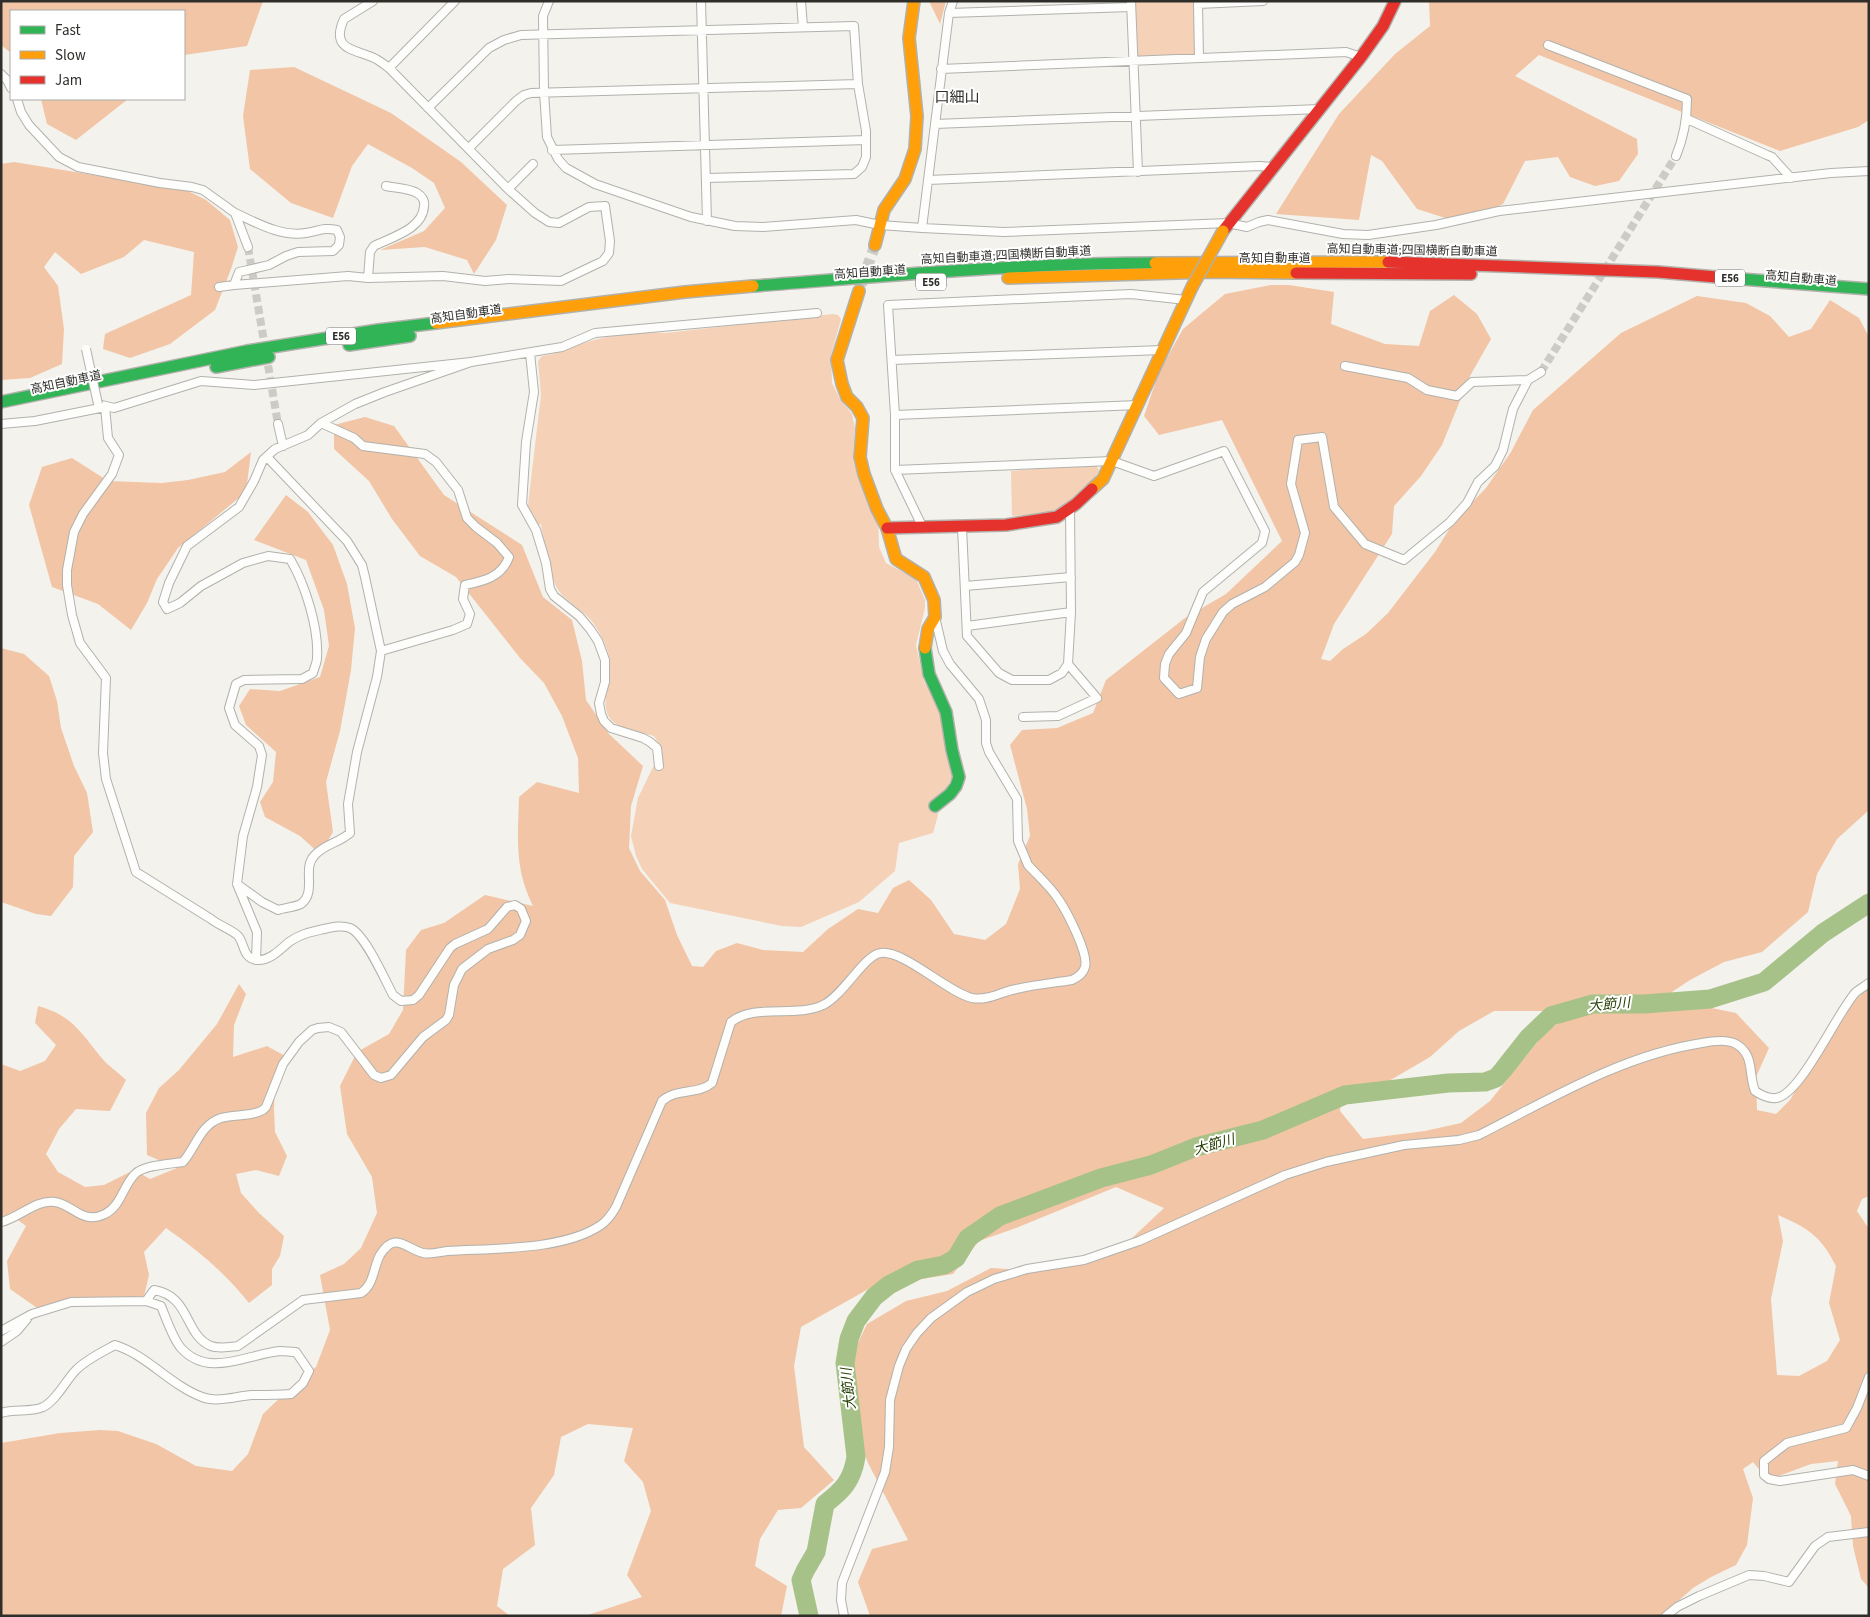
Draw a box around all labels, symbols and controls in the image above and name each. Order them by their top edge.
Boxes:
legend [10,10,185,100]
text: Fast [55,20,81,41]
text: Slow [55,45,86,66]
text: Jam [55,70,82,91]
district label: 口細山 [934,87,980,108]
street label: 高知自動車道;四国横断自動車道 [1326,241,1498,260]
street label: 高知自動車道;四国横断自動車道 [920,243,1092,268]
street label: 高知自動車道 [1239,250,1311,267]
street label: 高知自動車道 [834,262,907,283]
street label: 高知自動車道 [1764,267,1838,290]
road number: E56 [1715,270,1745,286]
road number: E56 [916,274,946,290]
street label: 高知自動車道 [429,301,503,328]
road number: E56 [326,328,356,344]
street label: 高知自動車道 [29,367,103,398]
water label: 大節川 [1587,993,1633,1017]
water label: 大節川 [1191,1129,1239,1160]
water label: 大節川 [837,1365,861,1411]

